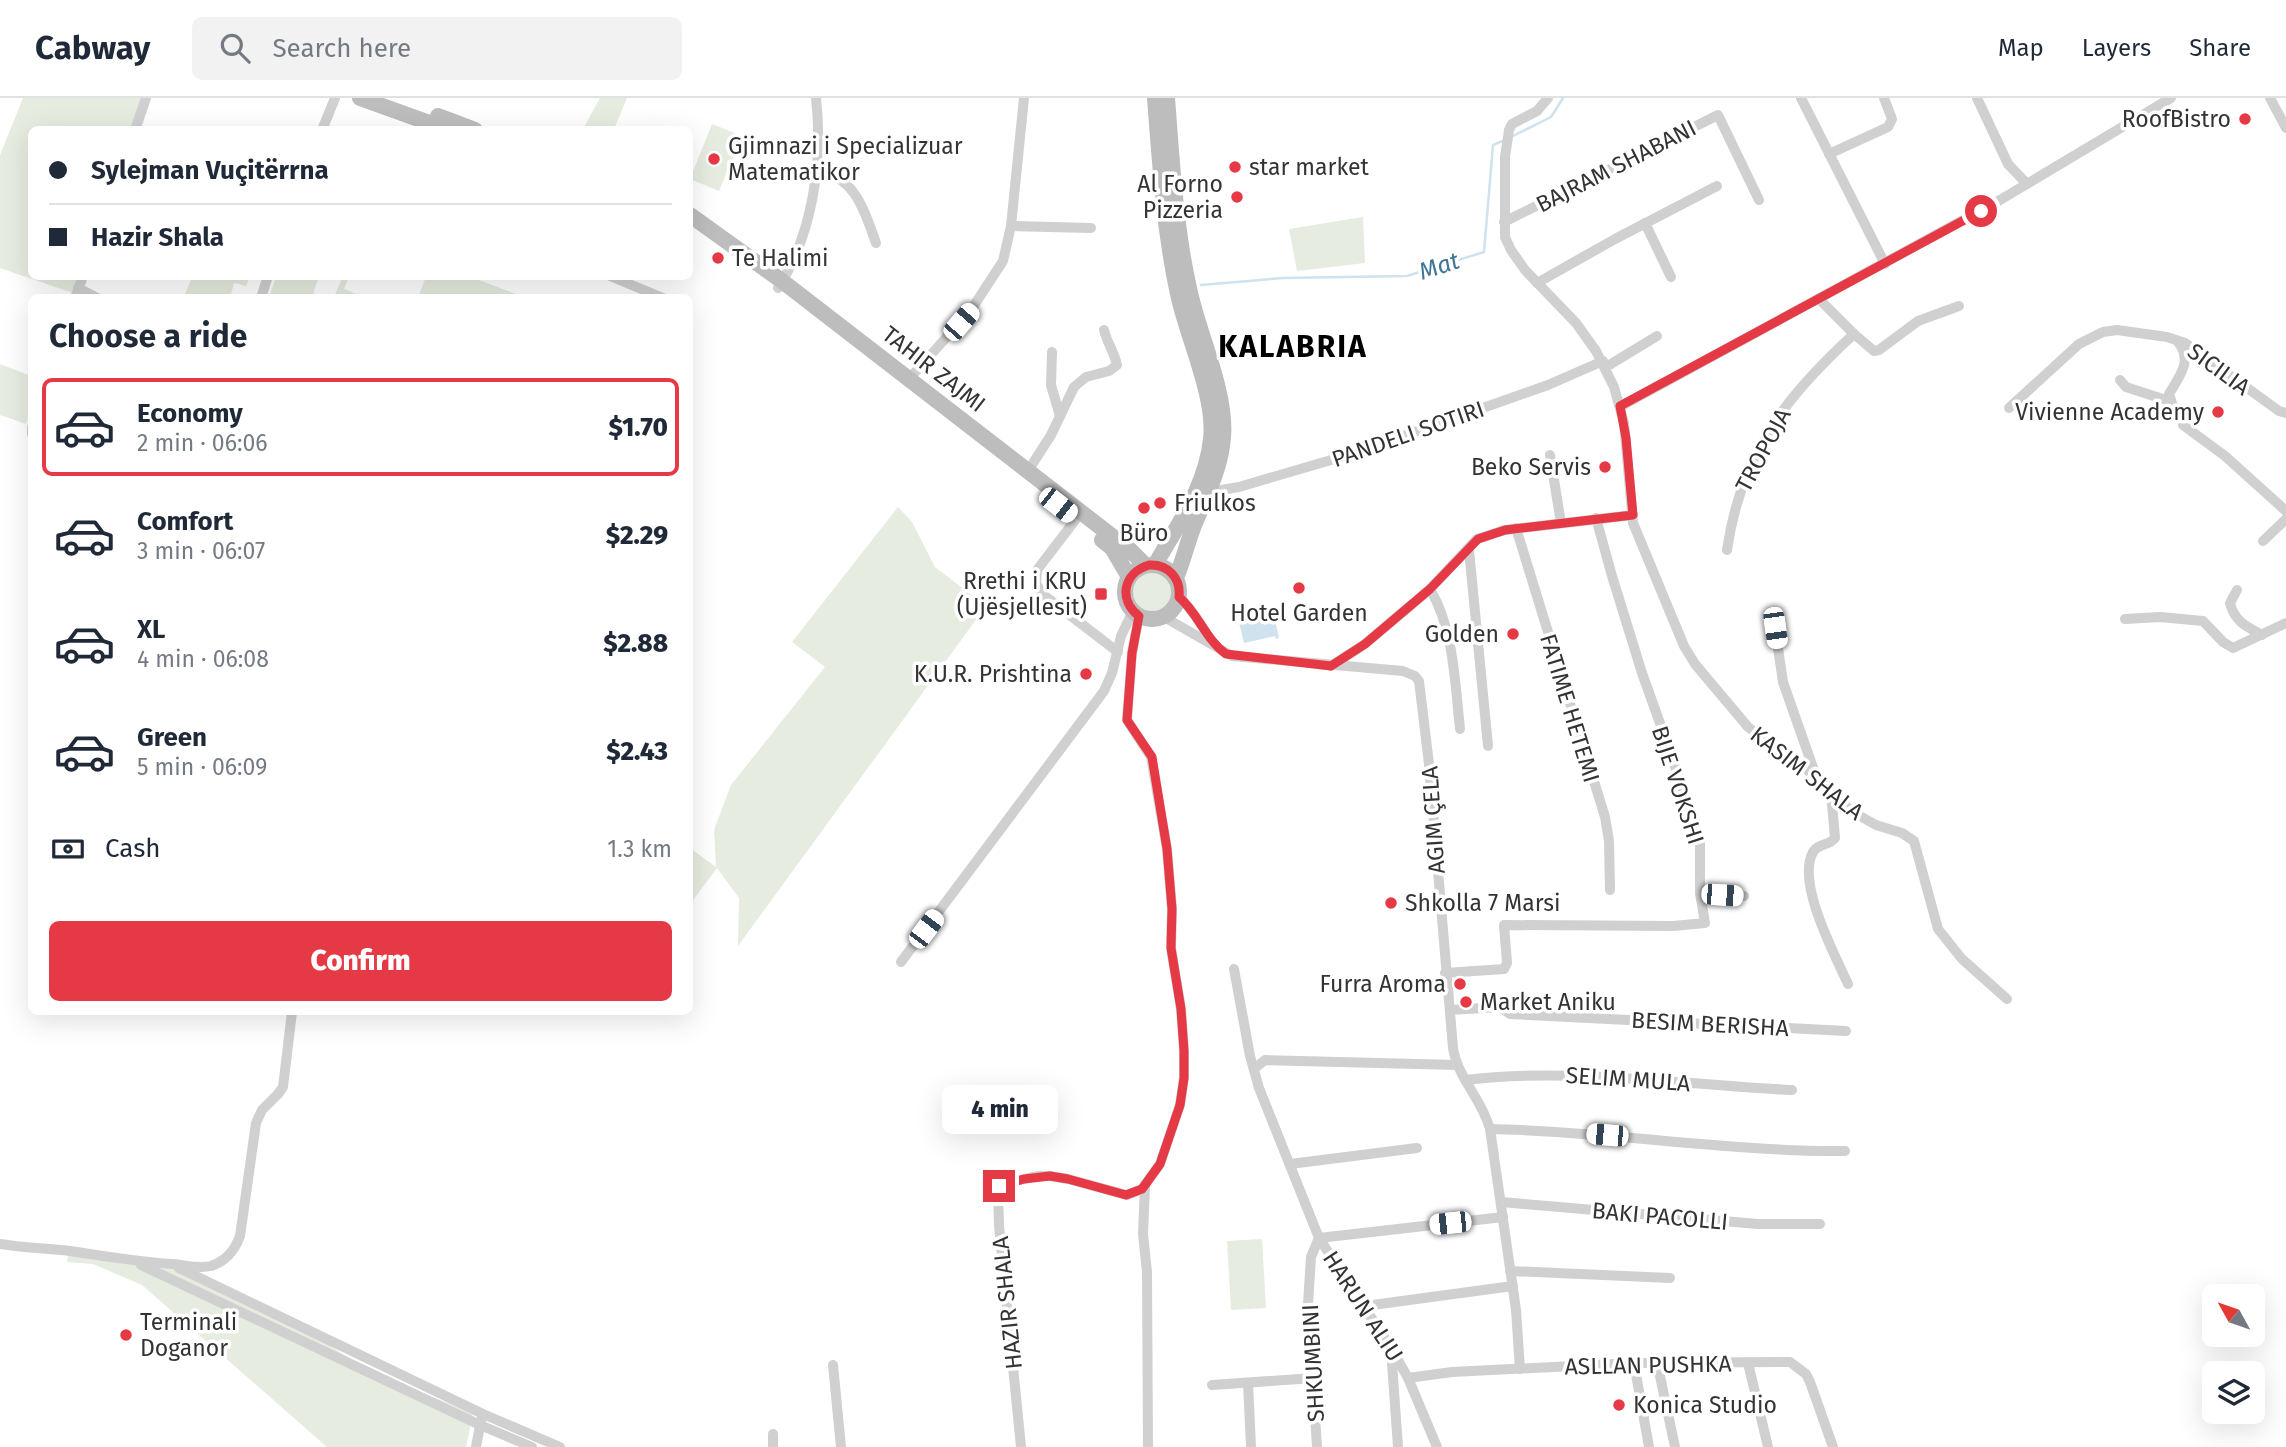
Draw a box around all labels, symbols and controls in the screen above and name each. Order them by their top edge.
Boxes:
search box [192,17,682,80]
text: Cabway [35,28,150,68]
icon: search [216,29,254,67]
text: Search here [272,33,411,64]
text: Map [1998,34,2044,62]
text: Layers [2082,34,2151,62]
text: Share [2189,34,2251,62]
place label: RoofBistro [2122,105,2231,133]
marker: RoofBistro [2237,111,2253,127]
street label: BAJRAM SHABANI [1531,114,1701,218]
place label: Gjimnazi i Specializuar Matematikor [728,132,963,186]
marker: Gjimnazi i Specializuar Matematikor [706,151,722,167]
place label: star market [1249,153,1370,181]
text: Sylejman Vuçitërrna [91,155,329,186]
marker: star market [1227,159,1243,175]
place label: Al Forno Pizzeria [1137,170,1223,224]
marker: Al Forno Pizzeria [1229,189,1245,205]
route start [1965,195,1997,227]
text: Hazir Shala [91,222,224,253]
place label: Te Halimi [732,244,829,272]
water label: Mat [1415,246,1463,286]
marker: Te Halimi [710,250,726,266]
car [940,299,983,345]
text: Choose a ride [49,317,247,355]
street label: TAHIR ZAJMI [877,320,991,418]
district label: KALABRIA [1218,329,1368,365]
street label: SICILIA [2182,337,2256,401]
street label: PANDELI SOTIRI [1328,395,1488,473]
icon: car [53,396,116,459]
text: Economy [137,398,243,429]
place label: Vivienne Academy [2015,398,2205,426]
street label: TROPOJA [1729,403,1797,497]
marker: Vivienne Academy [2210,404,2226,420]
text: $1.70 [608,412,668,443]
text: 2 min · 06:06 [137,429,268,457]
place label: Beko Servis [1471,453,1591,481]
marker: Beko Servis [1597,459,1613,475]
car [1035,484,1082,526]
place label: Friulkos [1174,489,1256,517]
marker: Friulkos [1152,495,1168,511]
marker: Büro [1136,500,1152,516]
icon: car [53,504,116,567]
text: Comfort [137,506,233,537]
place label: Büro [1120,519,1169,547]
text: $2.29 [606,520,668,551]
text: 3 min · 06:07 [137,537,265,565]
place label: Rrethi i KRU (Ujësjellesit) [957,567,1087,621]
marker: Hotel Garden [1291,580,1307,596]
marker: Rrethi i KRU (Ujësjellesit) [1093,586,1109,602]
place label: Hotel Garden [1230,599,1368,627]
car [1762,606,1789,650]
icon: car [53,612,116,675]
text: XL [137,614,165,645]
place label: Golden [1425,620,1499,648]
marker: Golden [1505,626,1521,642]
text: $2.88 [603,628,668,659]
street label: FATIME HETEMI [1534,630,1606,786]
text: 4 min · 06:08 [137,645,269,673]
place label: K.U.R. Prishtina [914,660,1072,688]
marker: K.U.R. Prishtina [1078,666,1094,682]
icon: car [53,720,116,783]
street label: KASIM SHALA [1745,720,1870,826]
text: Green [137,722,207,753]
street label: BIJE VOKSHI [1646,722,1710,848]
text: $2.43 [606,736,668,767]
text: 5 min · 06:09 [137,753,267,781]
street label: AGIM ÇELA [1415,764,1451,875]
icon: cash [49,830,87,868]
text: Cash [105,833,161,864]
text: 1.3 km [607,835,672,863]
car [1701,883,1744,907]
place label: Shkolla 7 Marsi [1405,889,1560,917]
marker: Shkolla 7 Marsi [1383,895,1399,911]
car [905,906,948,952]
button: Confirm [49,921,672,1001]
place label: Furra Aroma [1320,970,1446,998]
marker: Furra Aroma [1452,976,1468,992]
place label: Market Aniku [1480,988,1616,1016]
marker: Market Aniku [1458,994,1474,1010]
street label: BESIM BERISHA [1631,1006,1790,1042]
street label: SELIM MULA [1565,1061,1692,1097]
callout: 4 min [941,1084,1057,1134]
text: 4 min [971,1095,1029,1123]
car [1586,1123,1629,1147]
route end [983,1170,1015,1202]
street label: BAKI PACOLLI [1591,1196,1729,1236]
car [1429,1210,1472,1236]
street label: HAZIR SHALA [986,1234,1028,1371]
street label: HARUN ALIU [1317,1245,1409,1367]
north arrow [2202,1284,2264,1348]
map controls [2202,1284,2265,1424]
street label: SHKUMBINI [1296,1303,1330,1423]
place label: Terminali Doganor [140,1308,237,1362]
marker: Terminali Doganor [118,1327,134,1343]
street label: ASLLAN PUSHKA [1564,1350,1733,1380]
button: layers [2202,1361,2265,1424]
place label: Konica Studio [1633,1391,1777,1419]
marker: Konica Studio [1611,1397,1627,1413]

